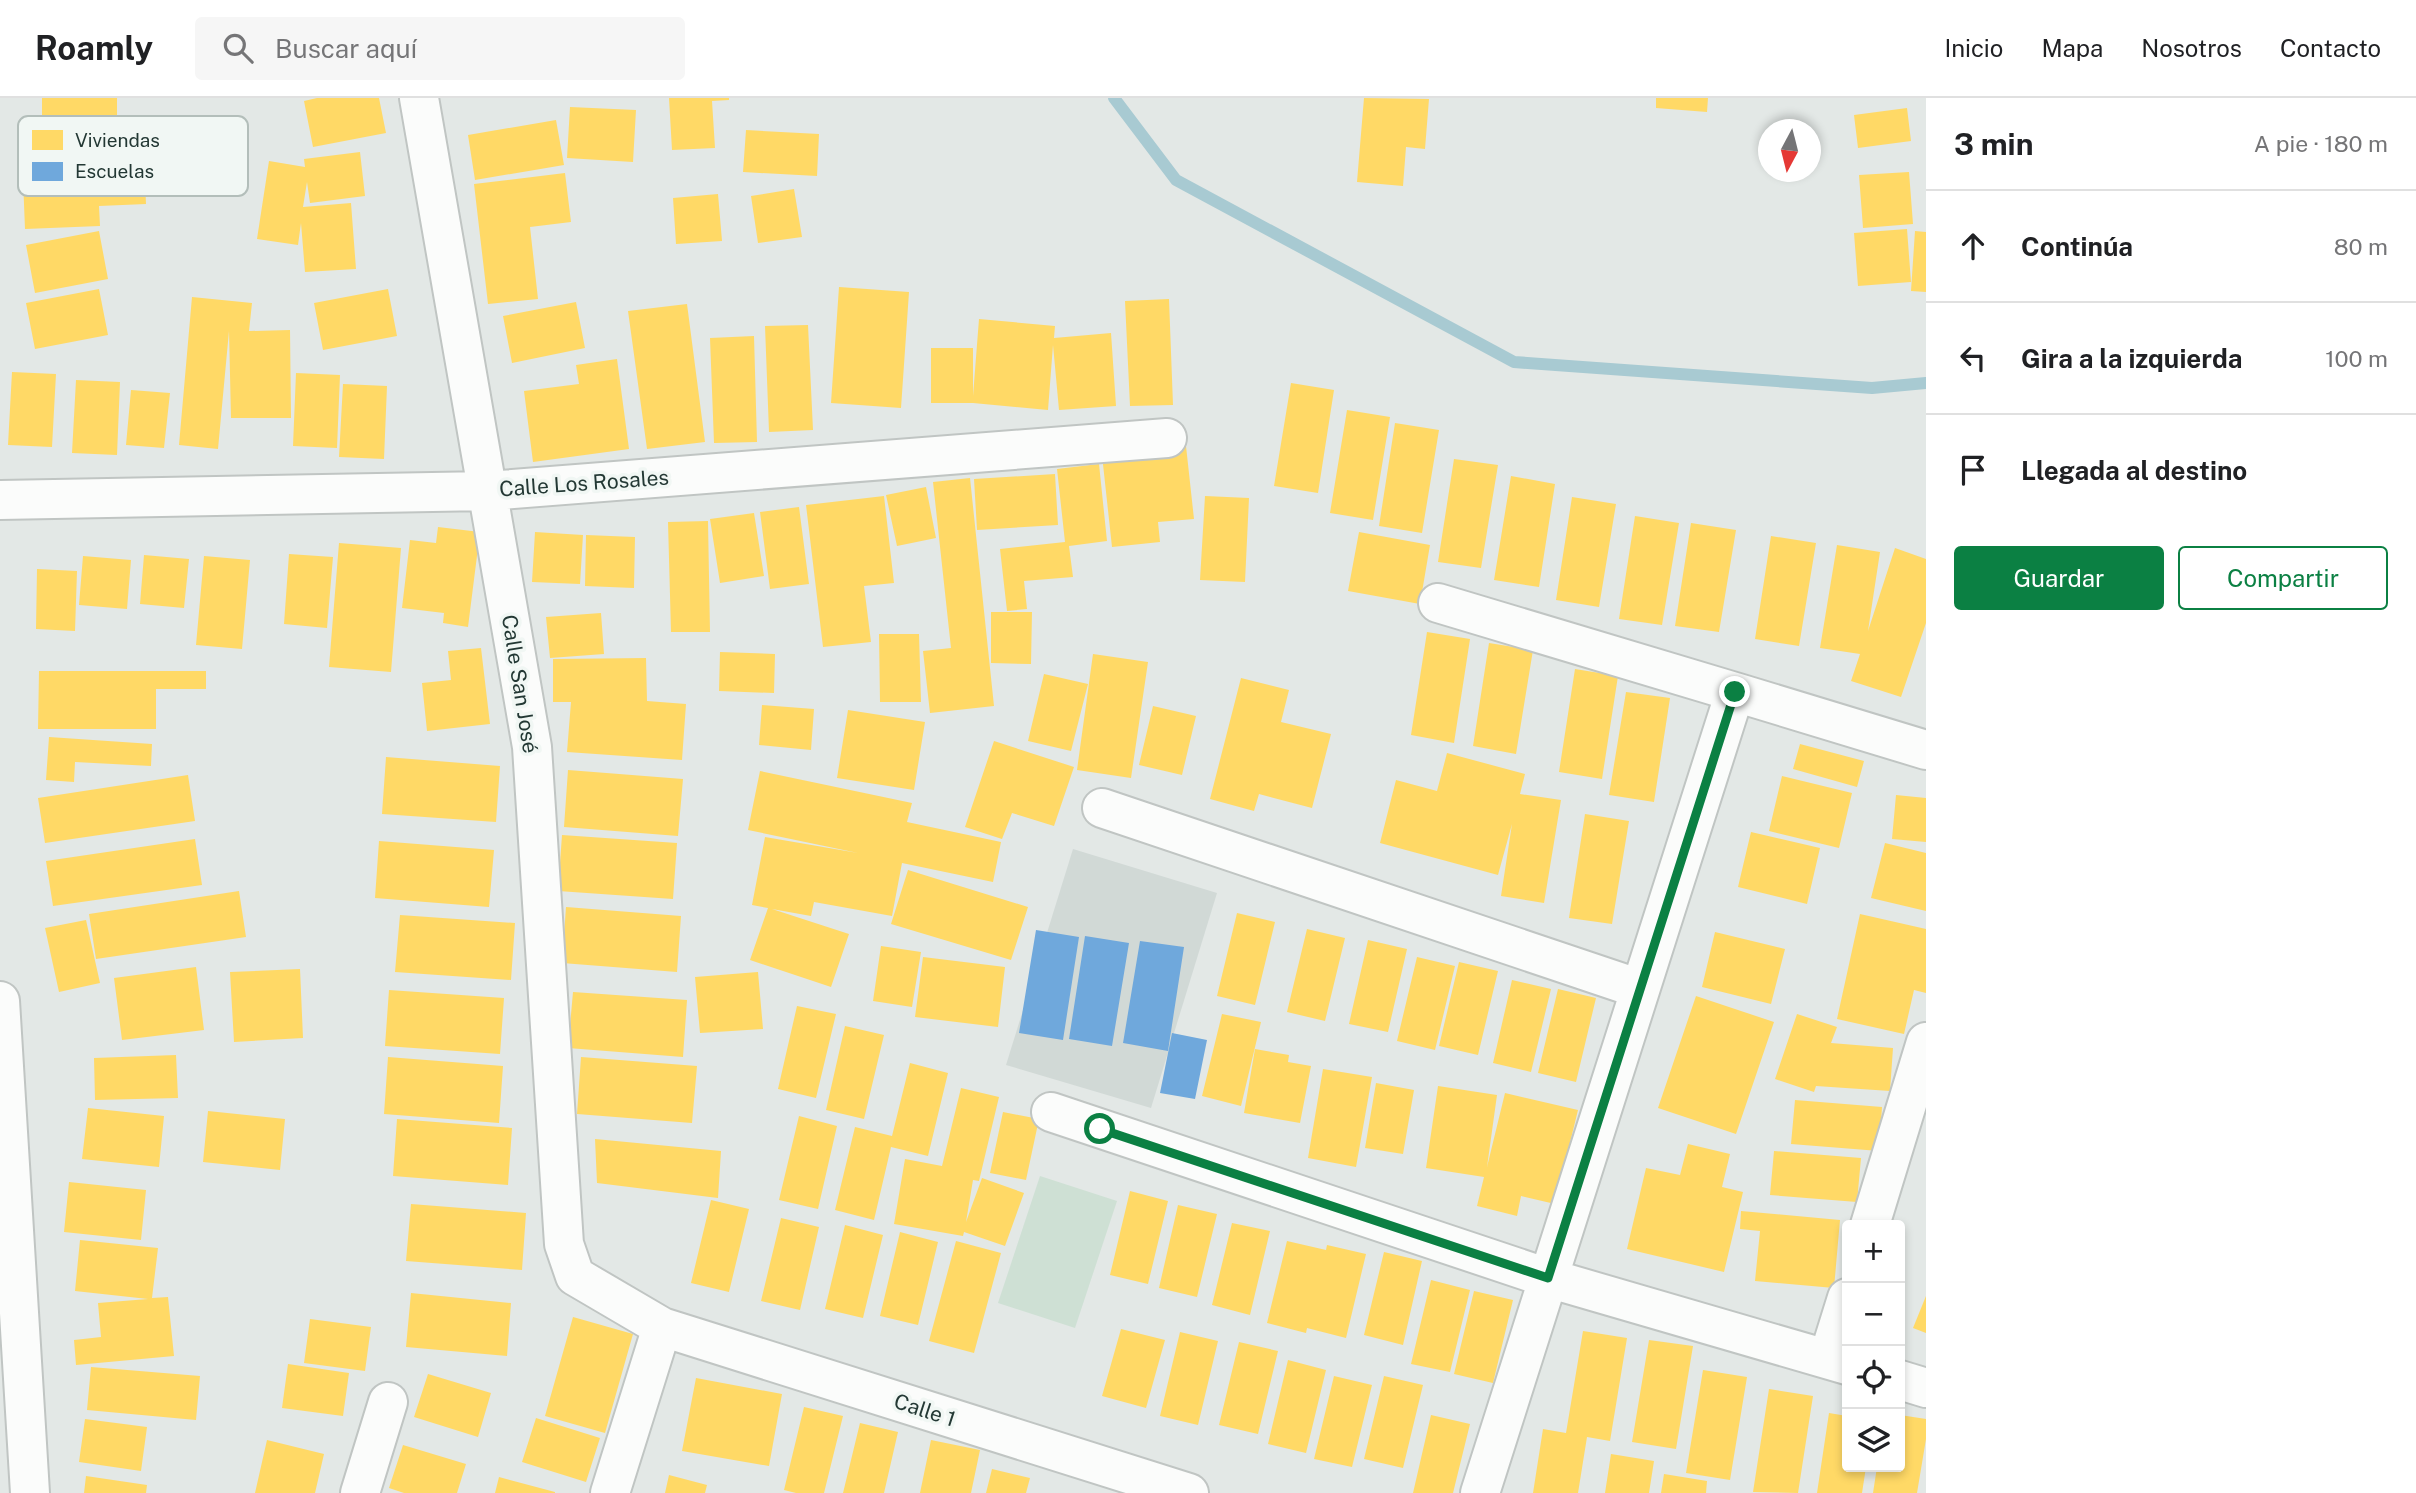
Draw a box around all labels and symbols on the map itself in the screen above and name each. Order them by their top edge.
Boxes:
legend [18,116,248,196]
north arrow [1758,119,1821,182]
text: Viviendas [75,129,160,151]
text: Escuelas [75,160,154,182]
street label: Calle Los Rosales [498,465,670,501]
street label: Calle San José [497,613,543,755]
route end [1719,676,1750,707]
route start [1084,1113,1115,1144]
street label: Calle 1 [891,1388,959,1432]

